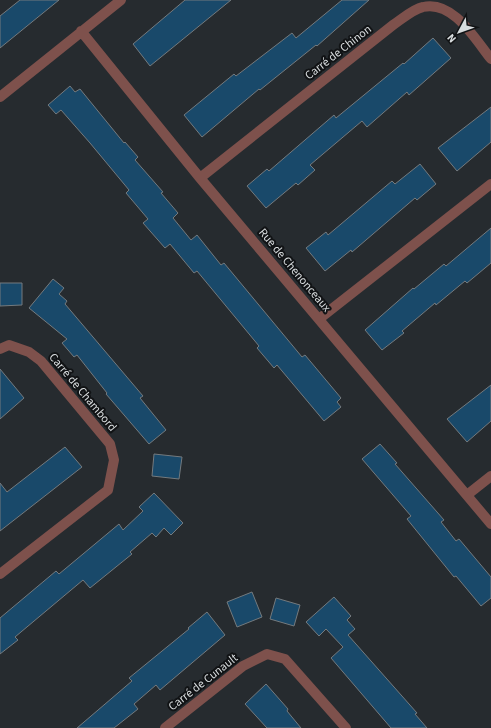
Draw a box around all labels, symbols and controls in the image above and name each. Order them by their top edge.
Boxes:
north arrow [439,12,479,52]
street label: Carré de Chinon [301,21,375,84]
text: N [444,31,460,46]
street label: Rue de Chenonceaux [254,225,335,316]
street label: Carré de Chambord [45,349,121,435]
street label: Carré de Cunault [165,650,242,715]

